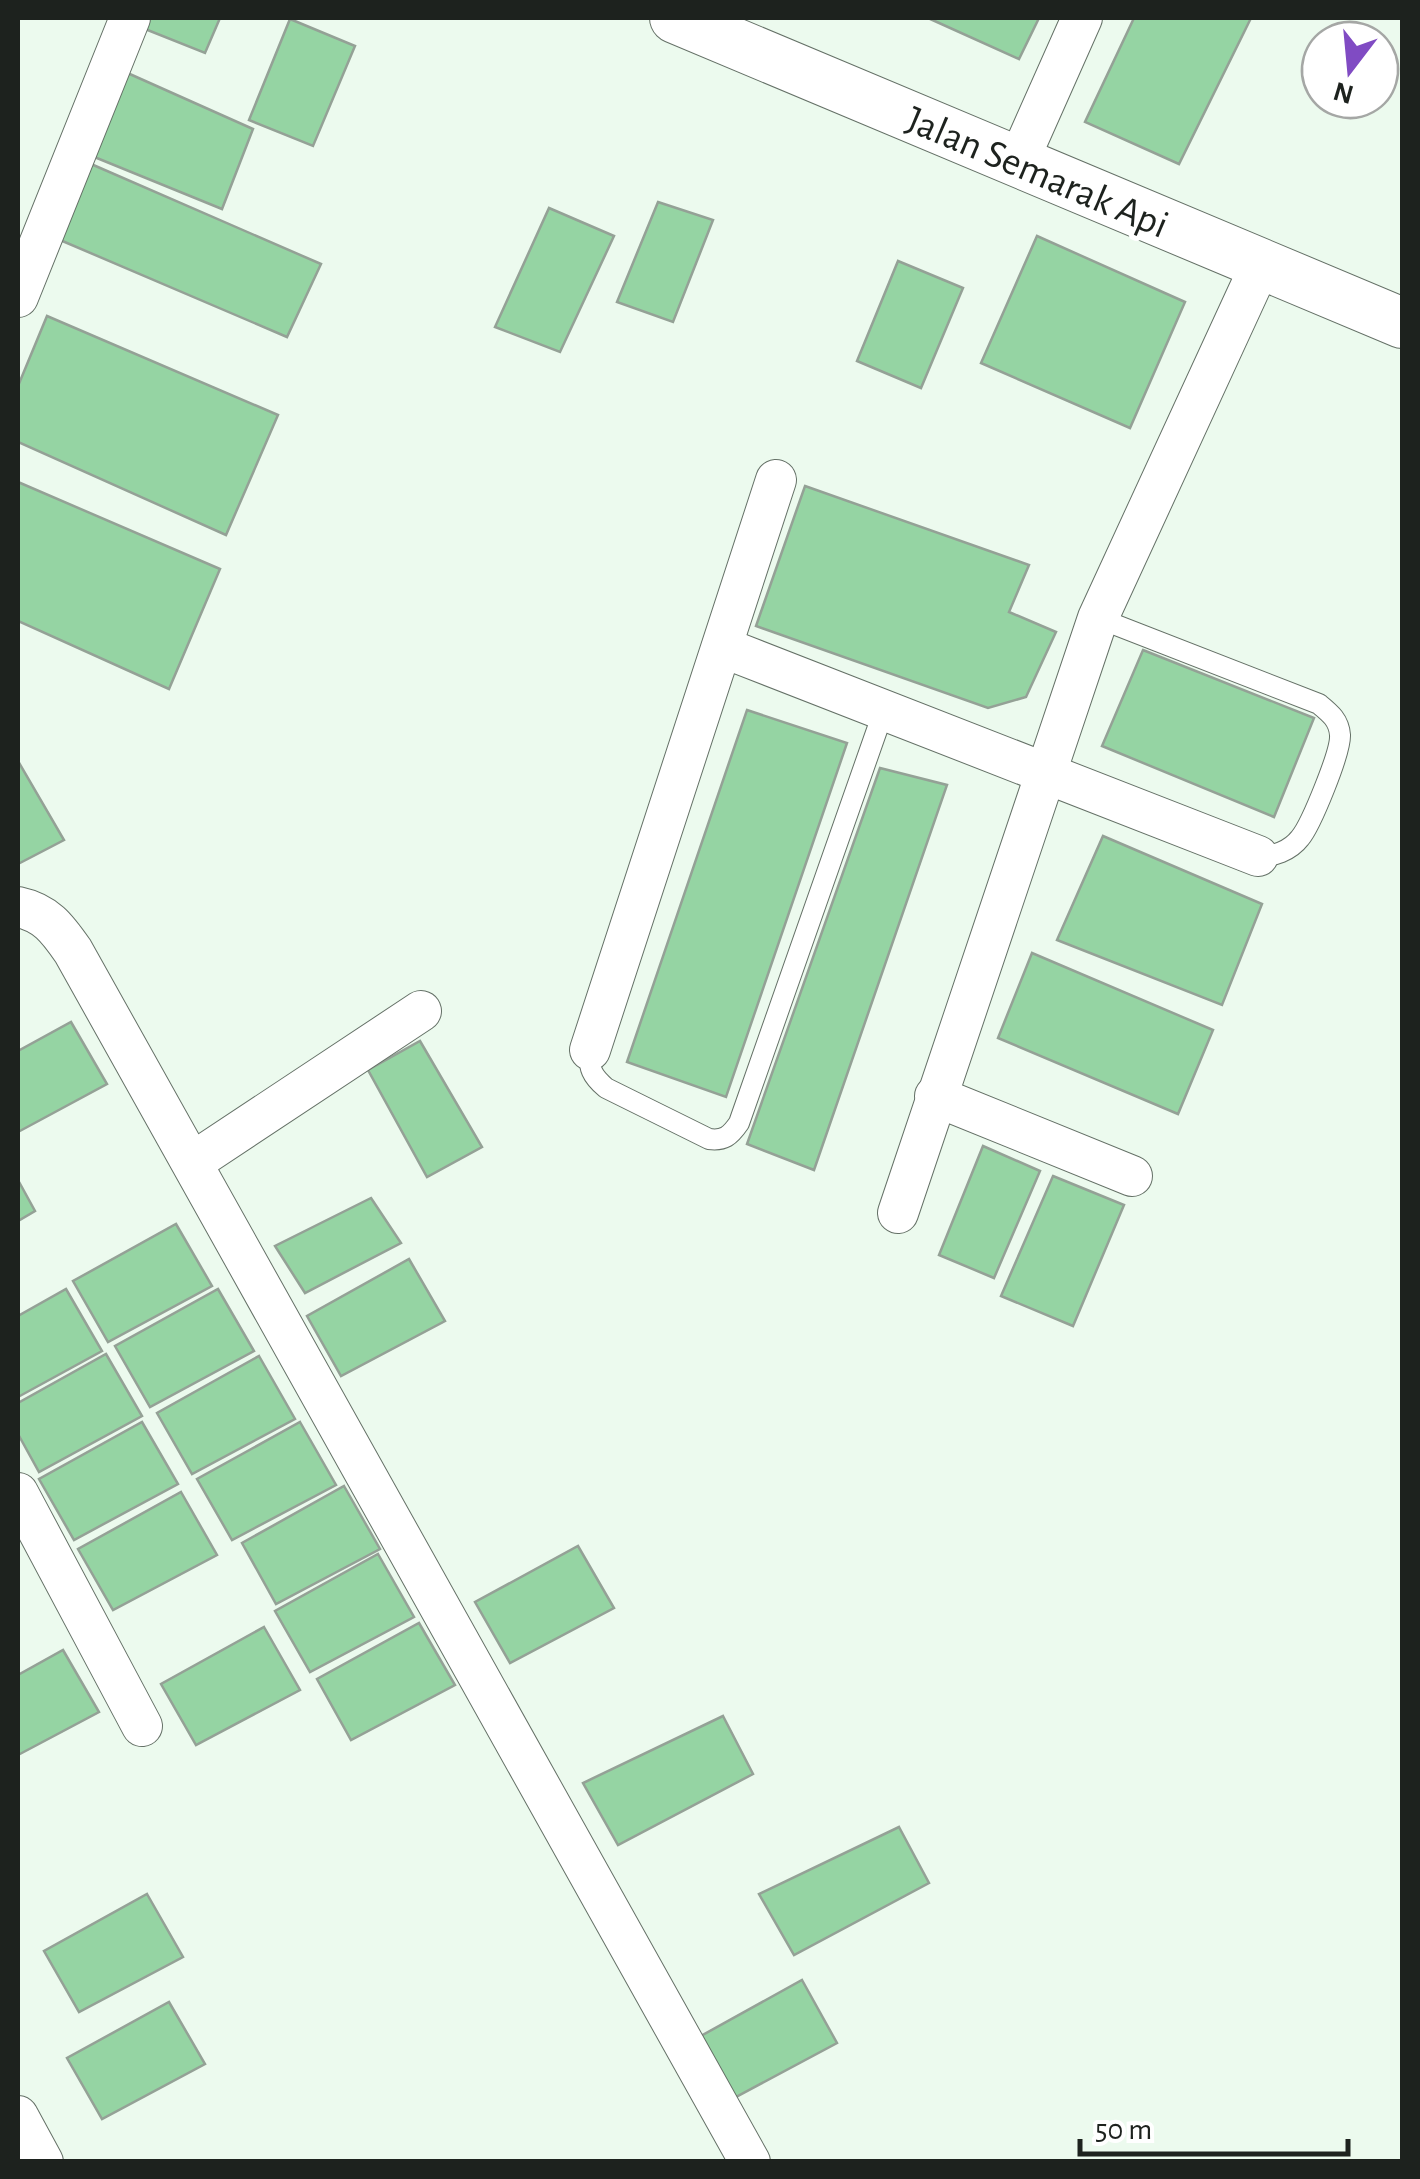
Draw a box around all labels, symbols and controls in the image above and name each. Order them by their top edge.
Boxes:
north arrow [1300,20,1400,120]
text: N [1330,76,1357,108]
street label: Jalan Semarak Api [900,100,1174,246]
scale bar [1080,2094,1348,2156]
text: 50 m [1095,2115,1152,2145]

